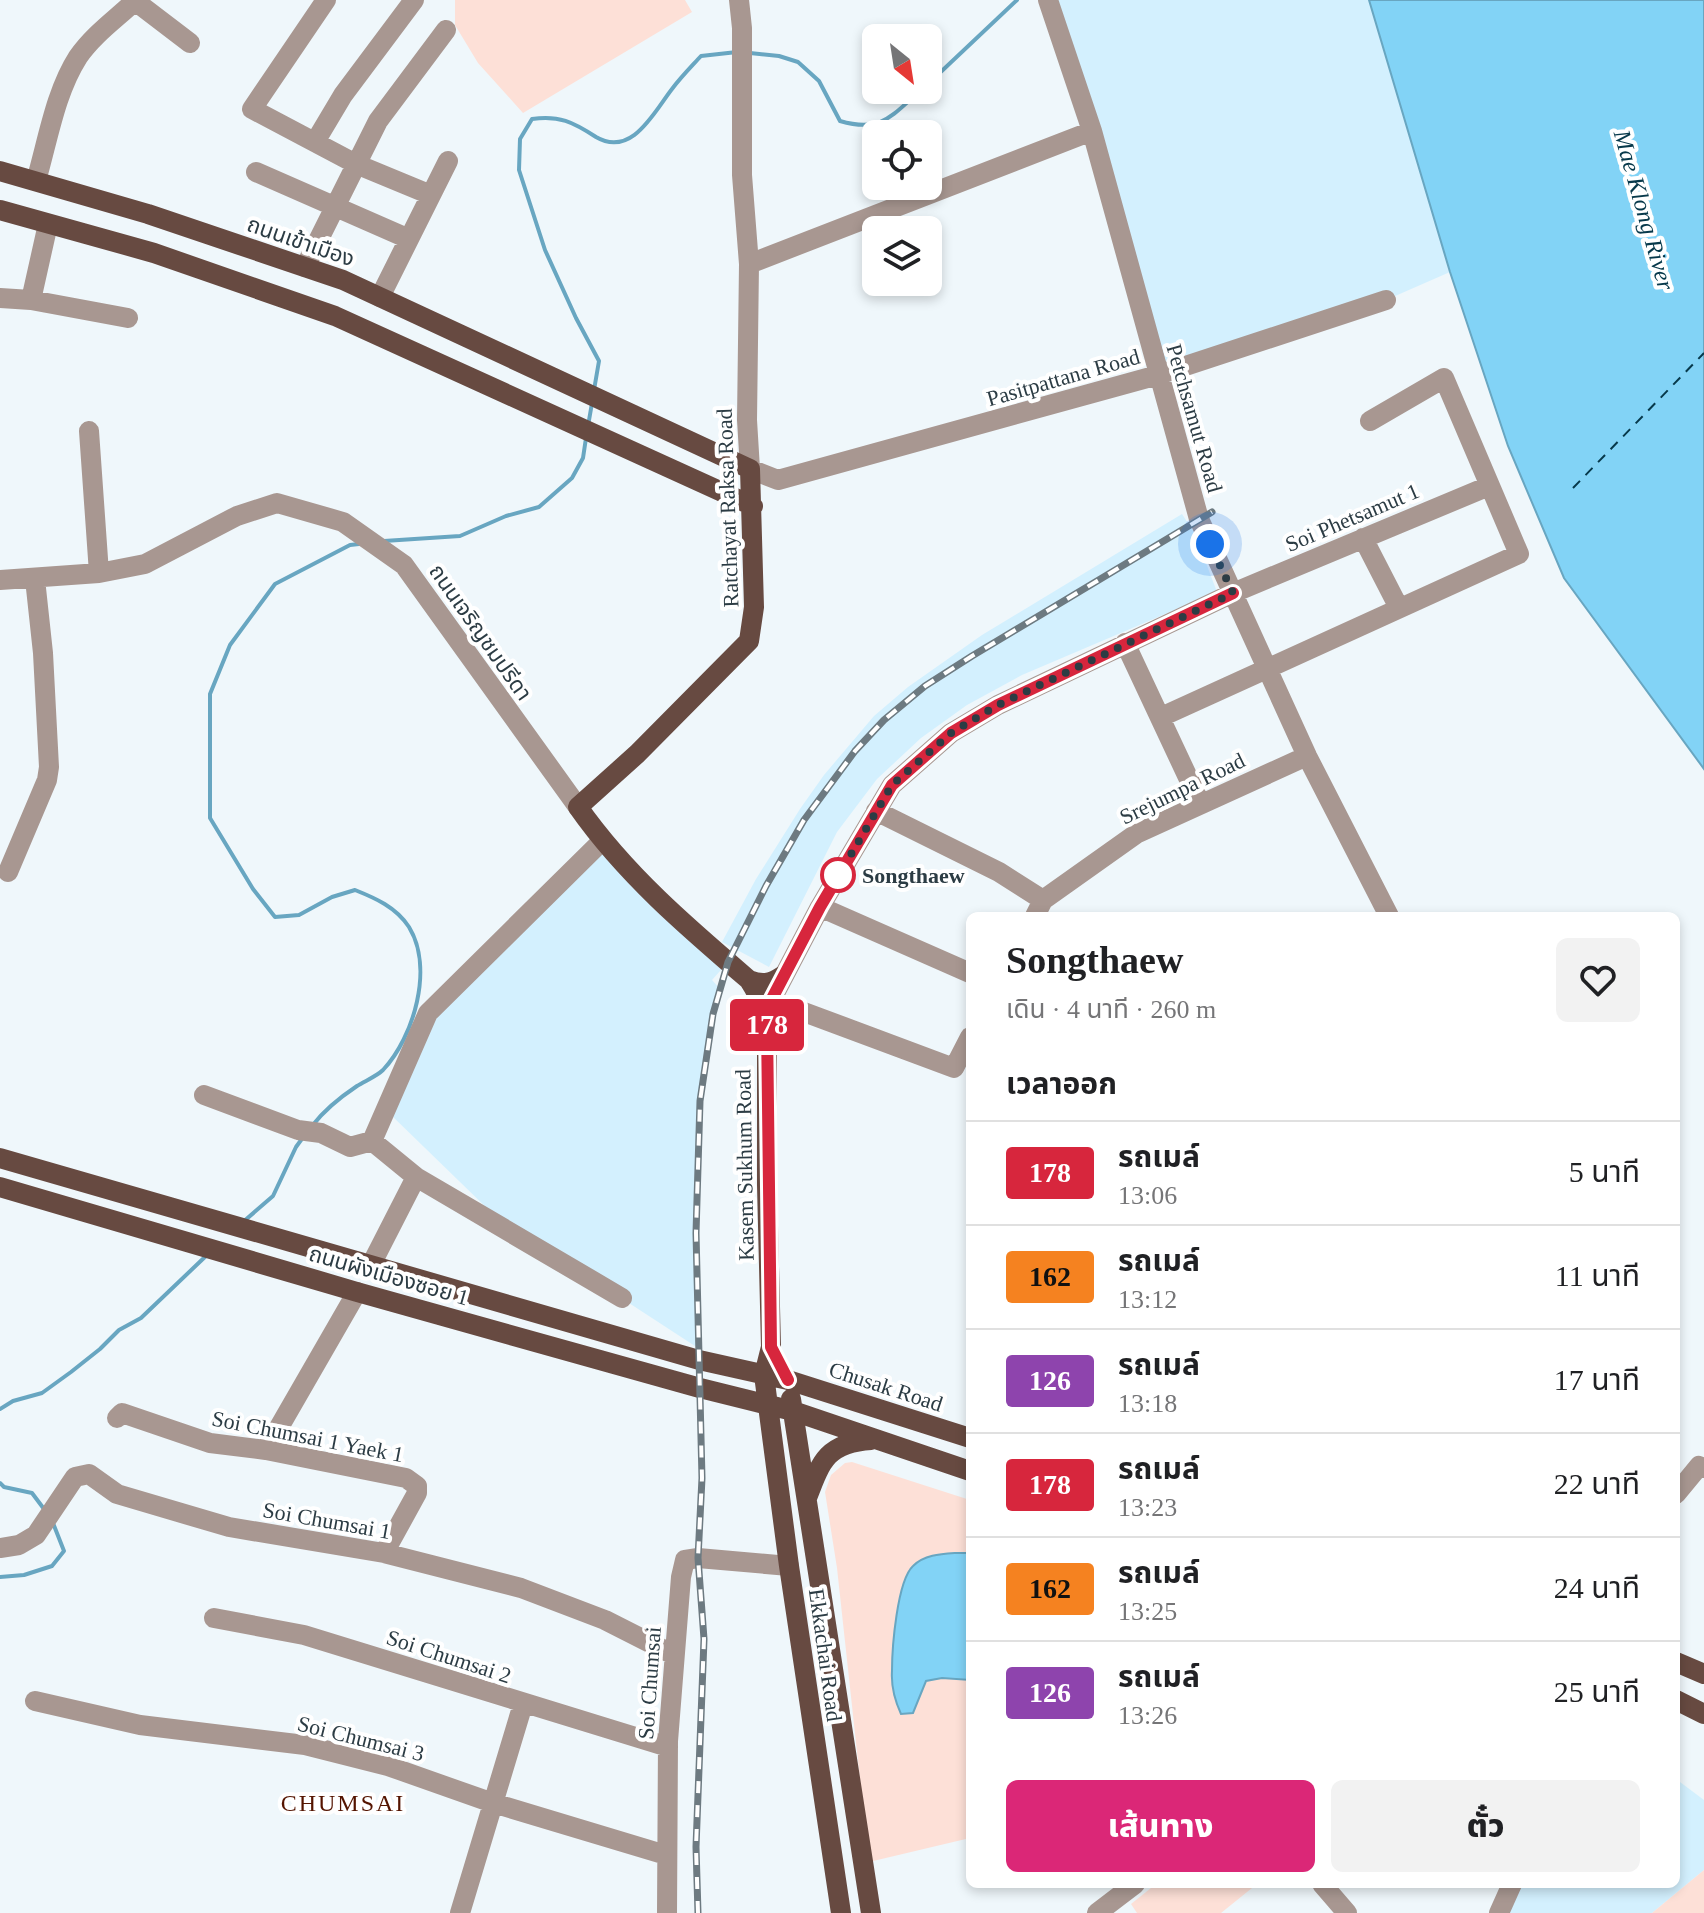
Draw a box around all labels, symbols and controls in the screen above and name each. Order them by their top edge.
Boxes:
north arrow [862,24,942,104]
map controls [862,24,942,296]
button: locate [862,120,942,200]
water label: Mae Klong River [1608,126,1679,294]
street label: ถนนเข้าเมือง [244,211,358,272]
button: layers [862,216,942,296]
street label: Petchsamut Road [1161,341,1228,495]
street label: Pasitpattana Road [984,344,1143,411]
street label: Ratchayat Raksa Road [712,408,743,608]
street label: Soi Phetsamut 1 [1281,478,1423,557]
your location [1190,524,1230,564]
street label: ถนนเจริญชมปรีดา [424,559,537,705]
street label: Srejumpa Road [1116,747,1249,830]
marker: Songthaew [821,858,855,892]
place label: Songthaew [862,863,965,888]
button: heart [1556,938,1640,1022]
text: Songthaew [1006,939,1183,981]
text: เดิน · 4 นาที · 260 m [1006,995,1216,1024]
line badge: 178 [721,999,813,1051]
text: 178 [746,1009,788,1040]
text: เวลาออก [1006,1067,1117,1100]
street label: Kasem Sukhum Road [730,1069,759,1261]
text: รถเมล์ [1118,1140,1200,1173]
text: 5 นาที [1569,1155,1640,1188]
text: 178 [1029,1157,1071,1188]
text: 13:06 [1118,1181,1177,1210]
street label: ถนนผังเมืองซอย 1 [306,1241,472,1310]
text: รถเมล์ [1118,1244,1200,1277]
text: 11 นาที [1555,1259,1640,1292]
text: 162 [1029,1261,1071,1292]
text: 13:12 [1118,1285,1177,1314]
text: รถเมล์ [1118,1348,1200,1381]
street label: Chusak Road [826,1356,946,1417]
text: 17 นาที [1554,1363,1640,1396]
text: 126 [1029,1365,1071,1396]
text: 13:18 [1118,1389,1177,1418]
street label: Soi Chumsai 1 Yaek 1 [210,1406,406,1467]
text: รถเมล์ [1118,1452,1200,1485]
text: 22 นาที [1554,1467,1640,1500]
text: 178 [1029,1469,1071,1500]
text: 13:23 [1118,1493,1177,1522]
street label: Soi Chumsai 1 [261,1497,393,1544]
text: รถเมล์ [1118,1556,1200,1589]
text: 24 นาที [1554,1571,1640,1604]
text: 162 [1029,1573,1071,1604]
street label: Ekkachai Road [804,1587,847,1723]
text: 13:25 [1118,1597,1177,1626]
street label: Soi Chumsai 2 [383,1625,514,1688]
street label: Soi Chumsai [633,1626,666,1740]
text: รถเมล์ [1118,1660,1200,1693]
text: 25 นาที [1554,1675,1640,1708]
text: 126 [1029,1677,1071,1708]
text: 13:26 [1118,1701,1177,1730]
street label: Soi Chumsai 3 [295,1711,427,1766]
button: เส้นทาง [1006,1780,1315,1872]
button: ตั๋ว [1331,1780,1640,1872]
district label: CHUMSAI [281,1790,405,1816]

